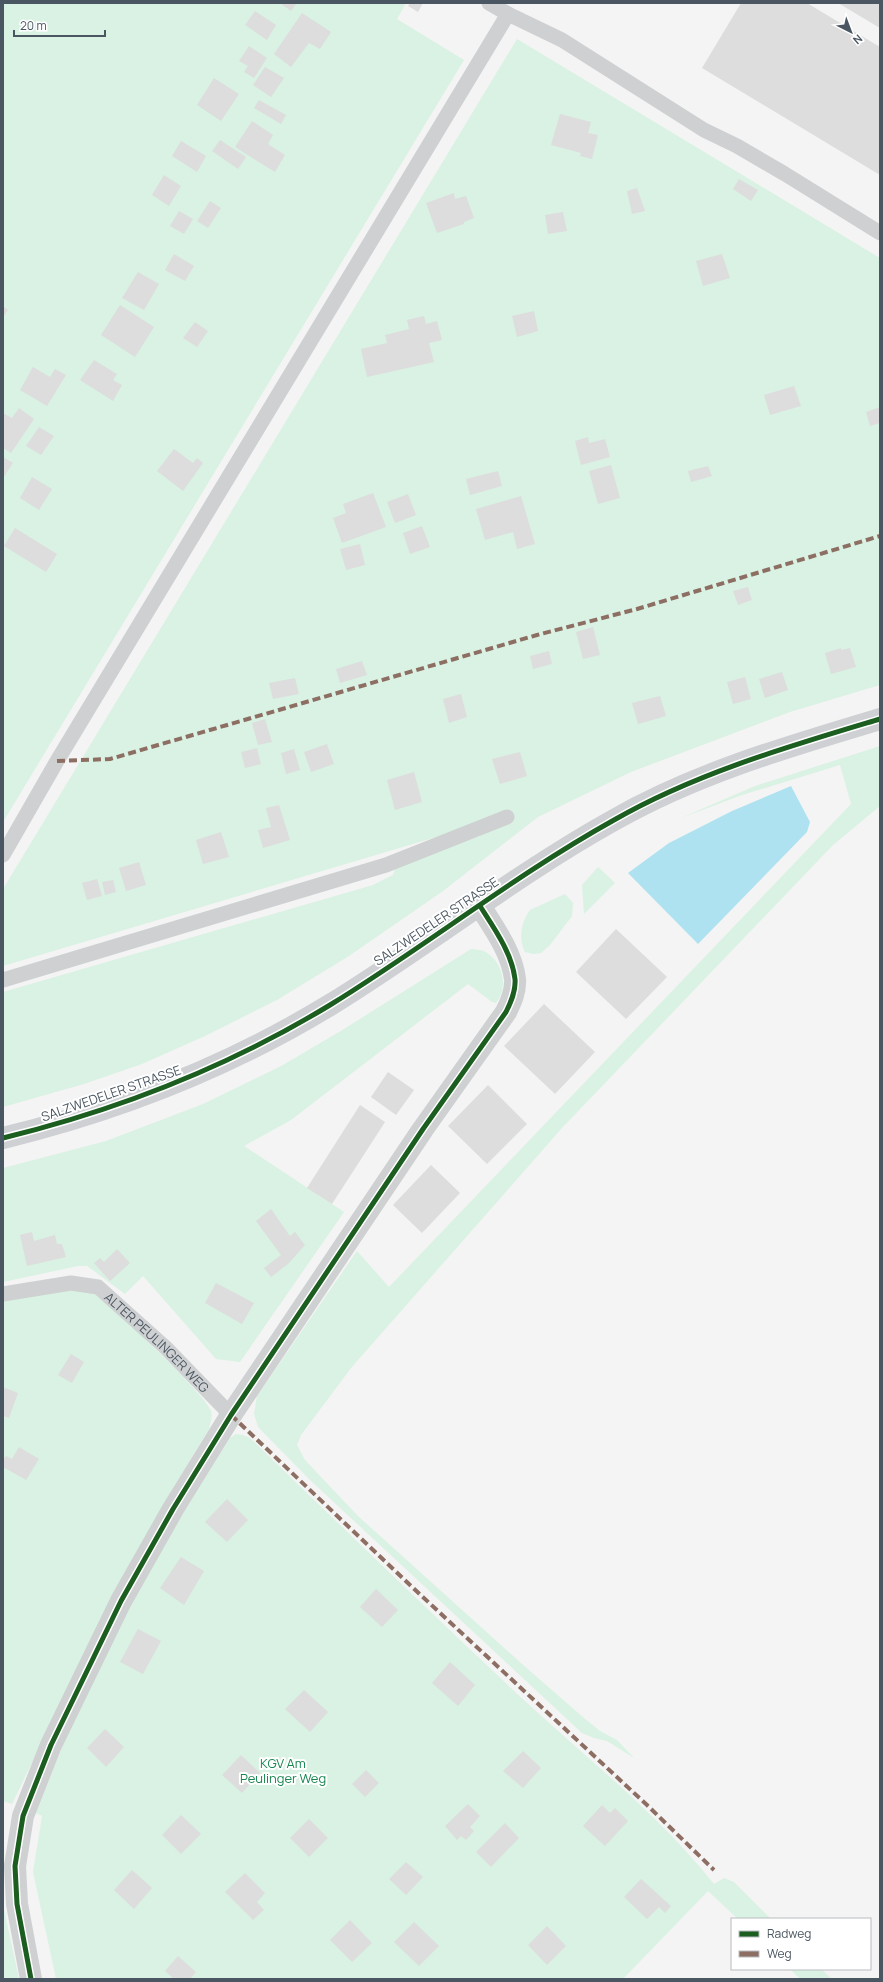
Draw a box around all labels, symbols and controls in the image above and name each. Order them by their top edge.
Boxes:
scale bar [14,12,105,38]
north arrow [831,12,871,52]
text: 20 m [20,17,47,34]
text: N [850,32,866,48]
street label: SALZWEDELER STRASSE [370,872,502,970]
street label: SALZWEDELER STRASSE [39,1061,183,1125]
street label: ALTER PEULINGER WEG [101,1288,213,1396]
park label: KGV Am Peulinger Weg [240,1754,326,1787]
legend [731,1918,871,1970]
text: Radweg [767,1925,811,1942]
text: Weg [767,1945,792,1962]

